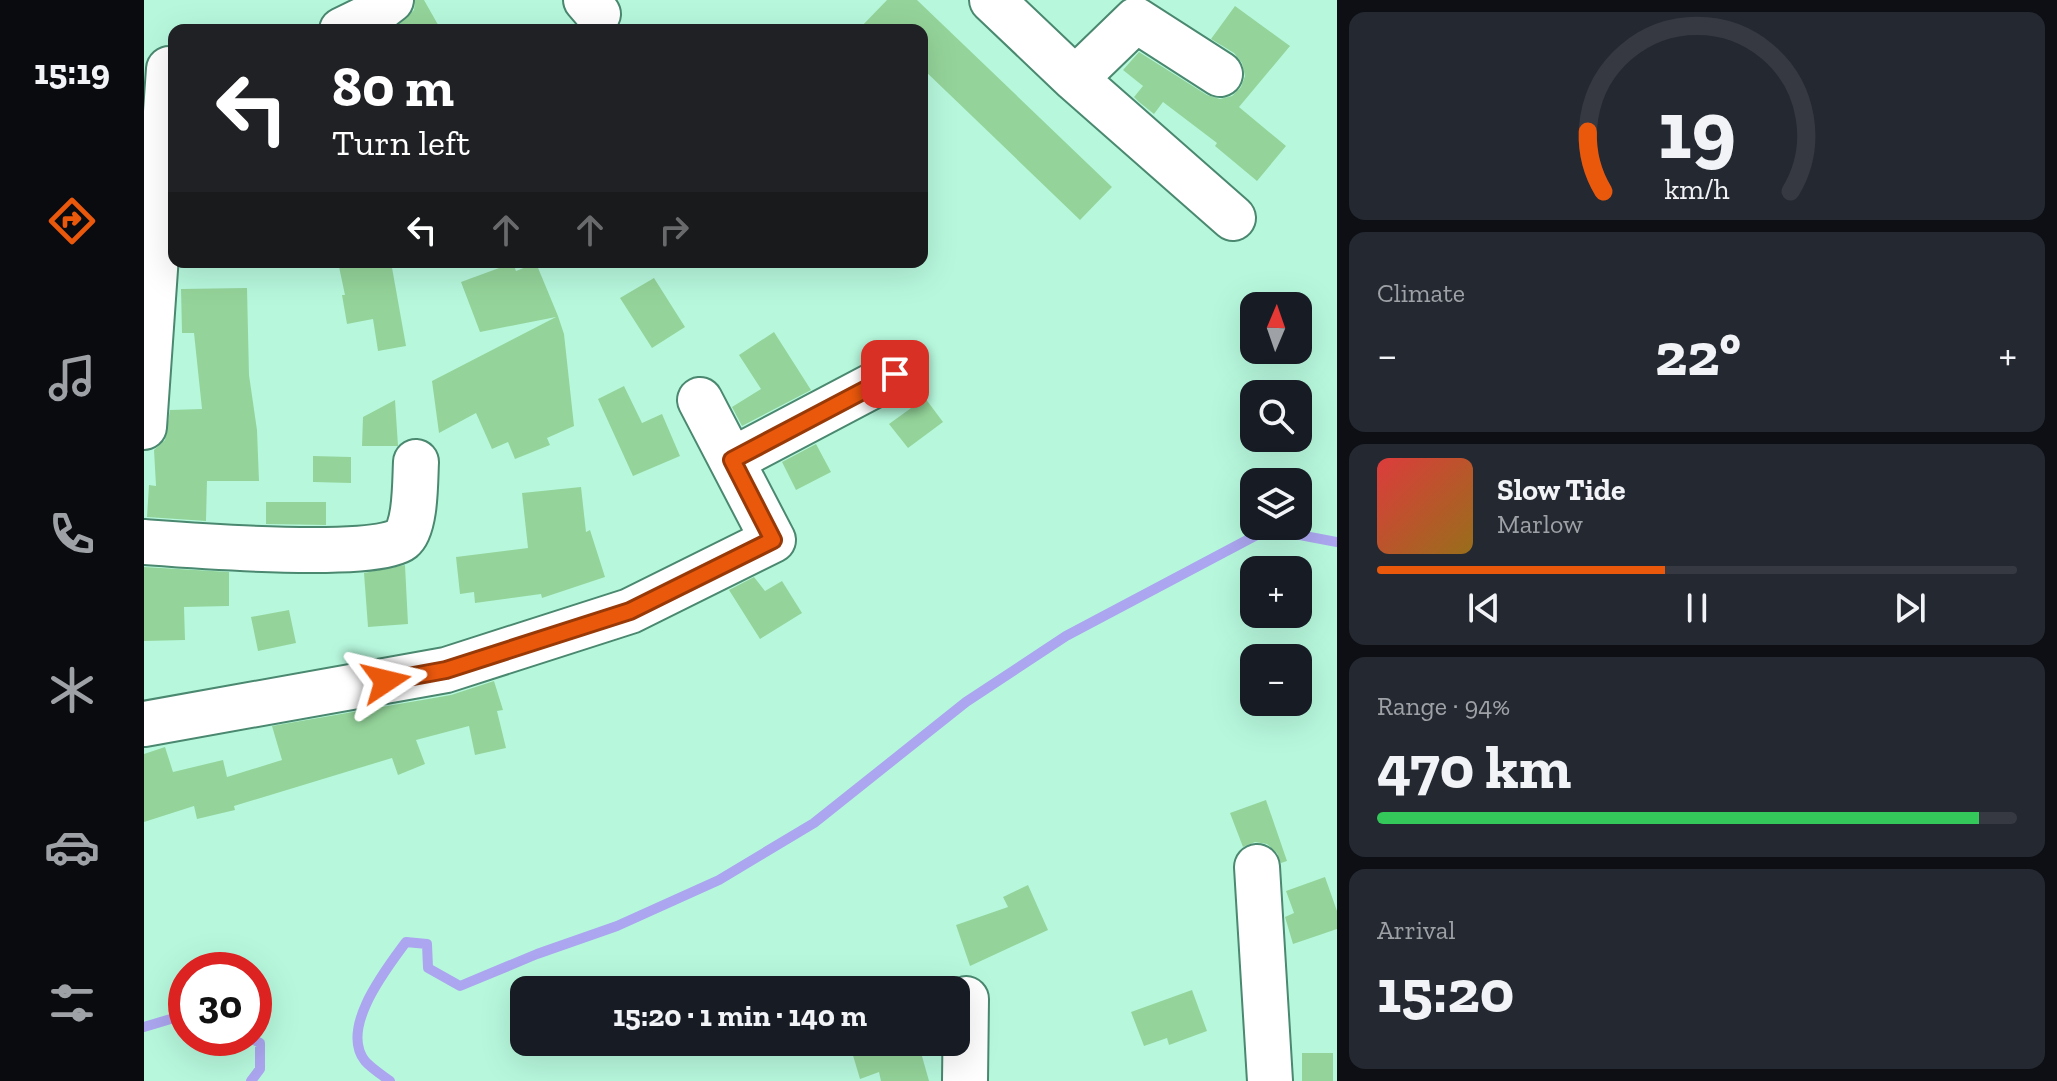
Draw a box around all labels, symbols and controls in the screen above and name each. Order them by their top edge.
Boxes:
text: 15:19 [34,50,110,93]
text: 80 m [332,53,454,120]
icon: left [200,56,304,160]
text: 19 [1658,79,1736,179]
text: Turn left [332,121,470,164]
text: km/h [1664,172,1730,206]
icon: directions [44,193,100,249]
icon: left [400,208,444,252]
icon: ahead [484,208,528,252]
icon: ahead [568,208,612,252]
icon: right [652,208,696,252]
text: Climate [1377,277,1465,309]
north arrow [1240,292,1312,364]
map controls [1240,292,1312,716]
text: 22° [1655,318,1741,390]
text: − [1377,328,1398,381]
text: + [1998,328,2017,381]
pin [861,340,929,408]
icon: music [44,350,100,406]
icon: arrive [873,352,917,396]
button: search [1240,380,1312,452]
button: layers [1240,468,1312,540]
text: Slow Tide [1497,472,1625,508]
icon: phone [44,506,100,562]
text: Marlow [1497,508,1583,540]
button: + [1240,556,1312,628]
icon: previous [1462,586,1506,630]
icon: pause [1675,586,1719,630]
icon: next [1888,586,1932,630]
position arrow [344,639,428,723]
button: − [1240,644,1312,716]
icon: climate [44,662,100,718]
text: Range · 94% [1377,690,1510,722]
text: 470 km [1377,731,1571,803]
icon: car [44,819,100,875]
text: Arrival [1377,914,1455,946]
speed limit sign: 30 [168,952,272,1056]
text: 15:20 [1377,955,1514,1027]
icon: filters [44,975,100,1031]
text: 15:20 · 1 min · 140 m [613,998,867,1034]

